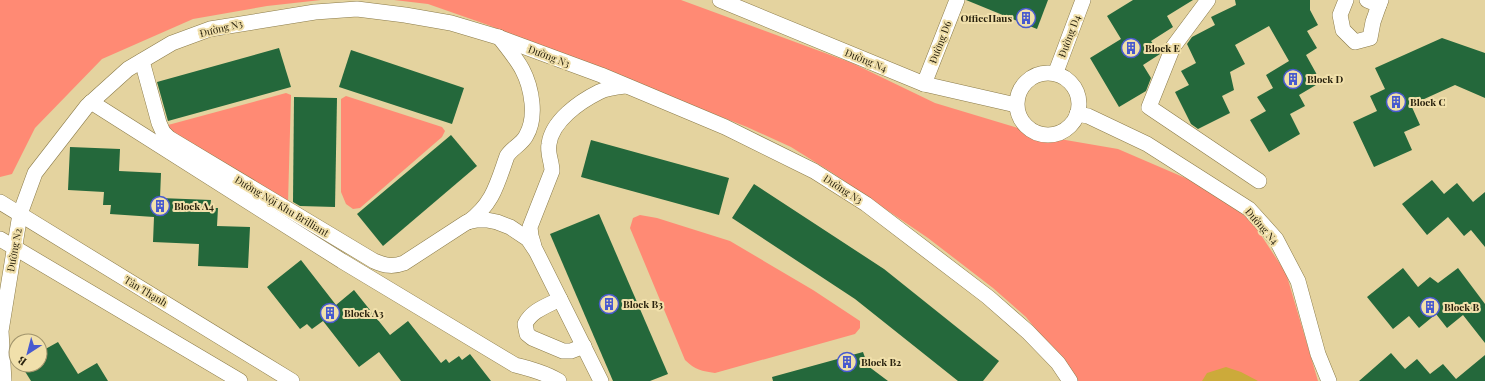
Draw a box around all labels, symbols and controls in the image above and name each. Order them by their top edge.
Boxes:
building icon: OfficeHaus [1015,7,1037,29]
place label: OfficeHaus [961,11,1012,25]
street label: Đường D4 [1055,13,1083,59]
street label: Đường N3 [198,16,244,40]
street label: Đường D6 [925,19,955,65]
building icon: Block E [1120,37,1142,59]
place label: Block E [1145,41,1180,55]
street label: Đường N3 [526,42,572,71]
street label: Đường N4 [843,45,889,75]
building icon: Block D [1282,68,1304,90]
place label: Block D [1307,72,1343,86]
building icon: Block C [1385,91,1407,113]
place label: Block C [1410,95,1445,109]
street label: Đường N3 [821,171,866,207]
street label: Đường Nội Khu Brilliant [232,172,332,240]
building icon: Block A4 [149,195,171,217]
place label: Block A4 [174,199,214,213]
street label: Đường N4 [1242,205,1282,247]
street label: Đường N2 [3,227,25,273]
street label: Tân Thạnh [122,273,170,309]
building icon: Block B3 [598,293,620,315]
building icon: Block B [1419,296,1441,318]
place label: Block B3 [623,297,663,311]
place label: Block B [1444,300,1479,314]
building icon: Block A3 [319,302,341,324]
place label: Block A3 [344,306,384,320]
north arrow [8,333,48,373]
building icon: Block B2 [836,351,858,373]
text: B [14,353,29,370]
place label: Block B2 [861,355,901,369]

